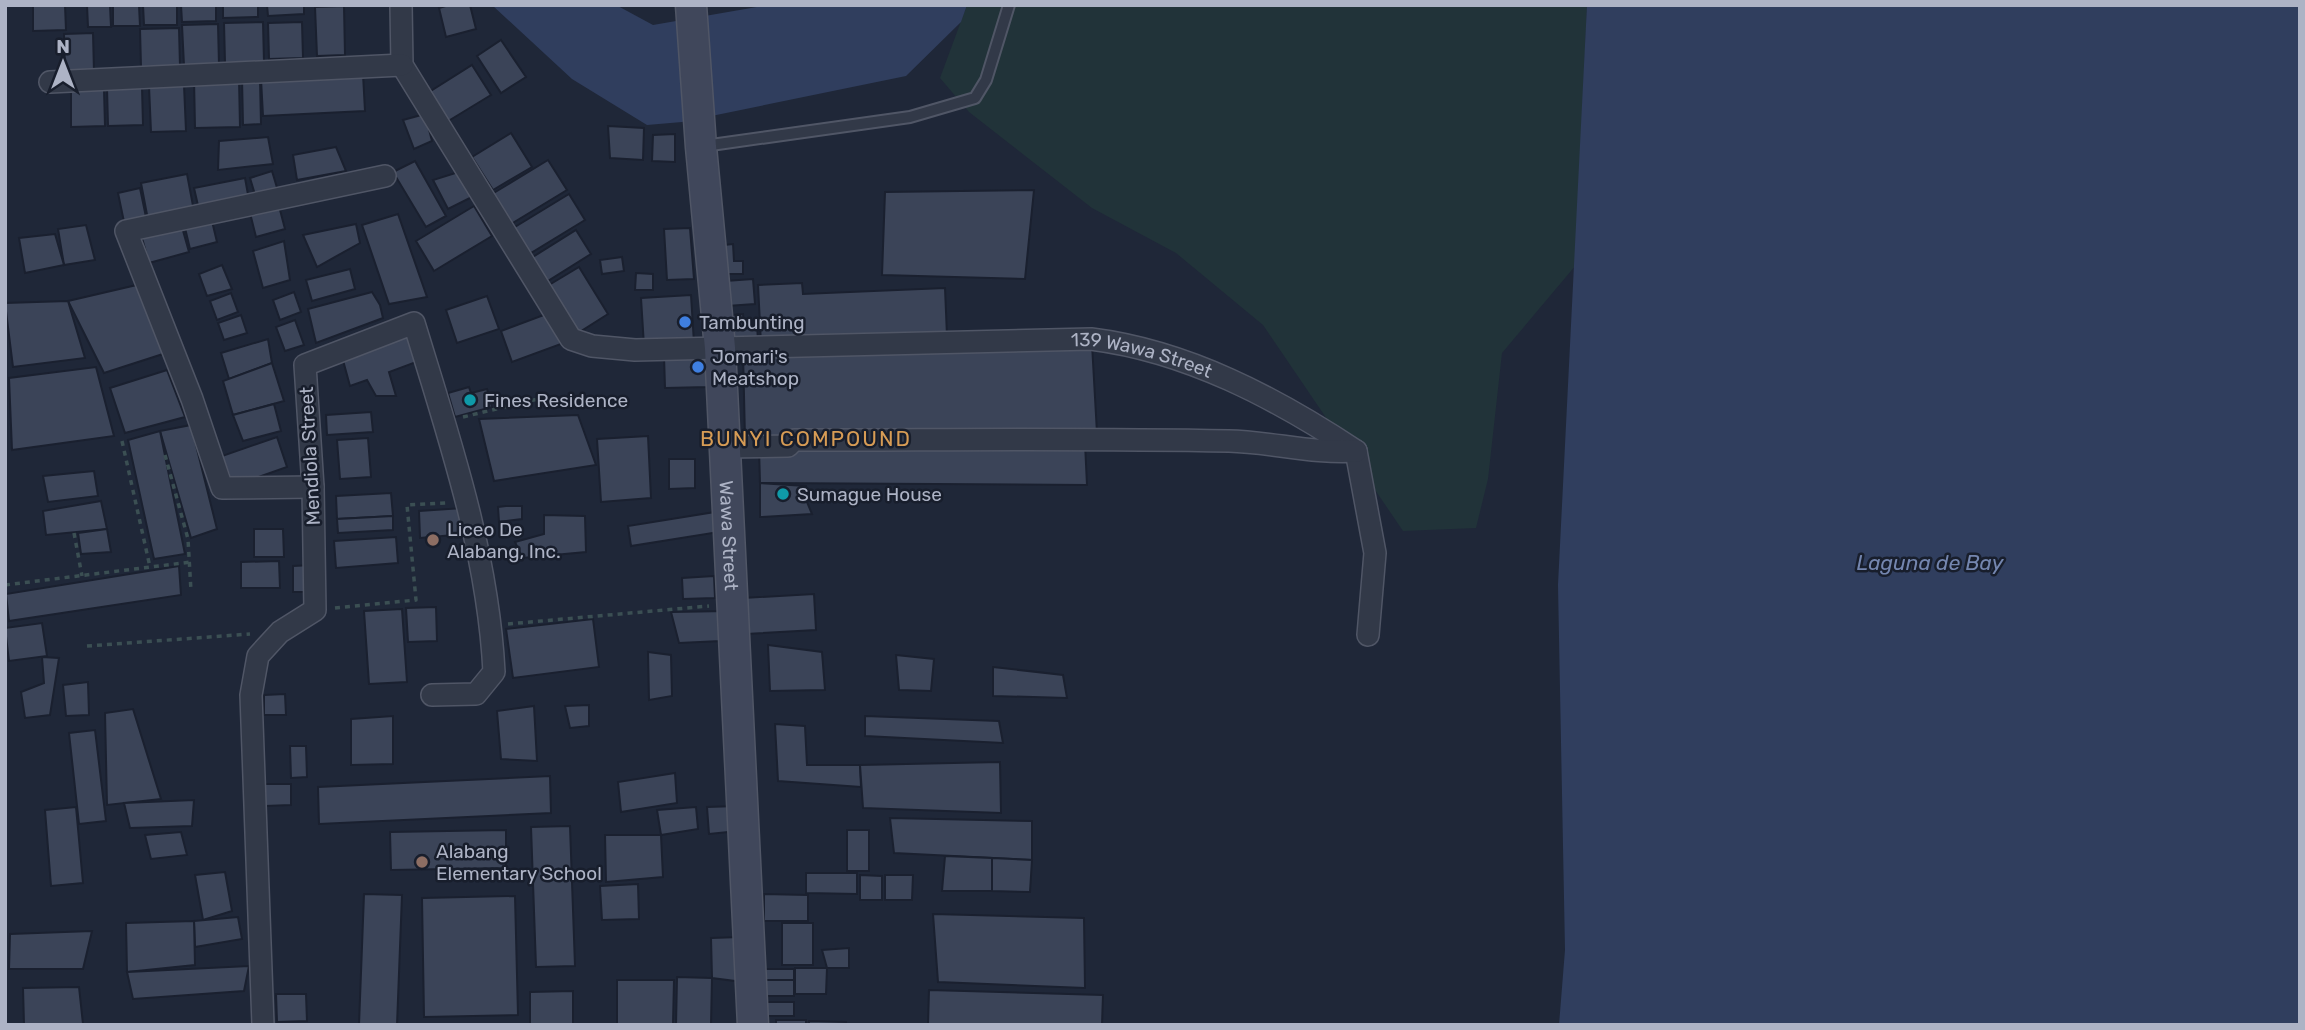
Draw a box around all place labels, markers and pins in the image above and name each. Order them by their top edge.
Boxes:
place label: Tambunting [699,311,805,334]
marker: Tambunting [677,314,693,330]
place label: Jomari's Meatshop [712,345,799,390]
marker: Jomari's Meatshop [690,359,706,375]
place label: Fines Residence [484,389,628,412]
marker: Fines Residence [462,392,478,408]
place label: Sumague House [797,483,942,506]
marker: Sumague House [775,486,791,502]
place label: Liceo De Alabang, Inc. [447,518,561,563]
marker: Liceo De Alabang, Inc. [425,532,441,548]
place label: Alabang Elementary School [436,840,602,885]
marker: Alabang Elementary School [414,854,430,870]

